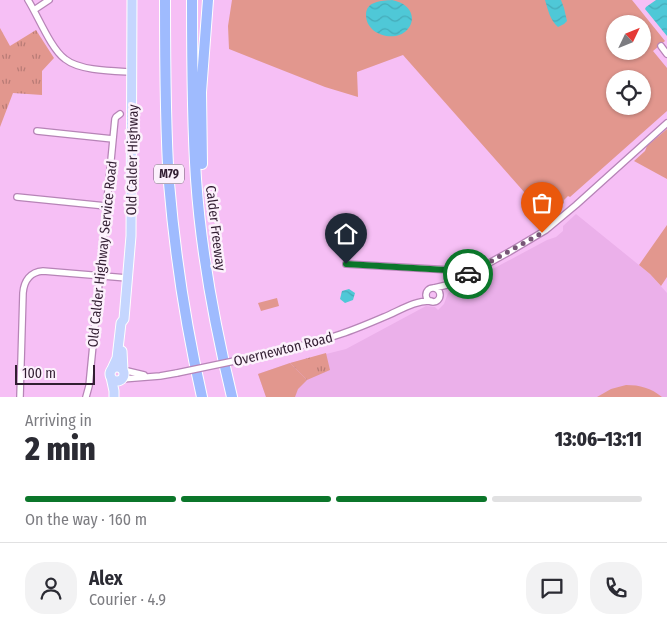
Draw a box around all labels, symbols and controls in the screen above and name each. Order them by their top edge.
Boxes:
north arrow [606,15,651,60]
map controls [606,15,651,115]
button: locate [606,70,651,115]
street label: Old Calder Highway [123,104,142,216]
street label: Old Calder Highway Service Road [84,160,121,348]
road number: M79 [154,164,184,183]
pin [521,182,563,233]
street label: Calder Freeway [202,184,229,272]
icon: bag [528,189,556,217]
pin [325,213,367,264]
icon: home [332,220,360,248]
courier [443,249,493,299]
icon: car [454,260,482,288]
street label: Overnewton Road [232,329,334,370]
scale bar [15,362,95,385]
text: 100 m [22,365,56,382]
text: Arriving in [25,411,92,430]
text: 13:06–13:11 [555,428,642,451]
text: 2 min [25,430,96,468]
text: On the way · 160 m [25,510,147,529]
button: person [25,562,77,614]
button: chat [526,562,578,614]
button: phone [590,562,642,614]
text: Alex [89,567,123,590]
text: Courier · 4.9 [89,590,166,609]

